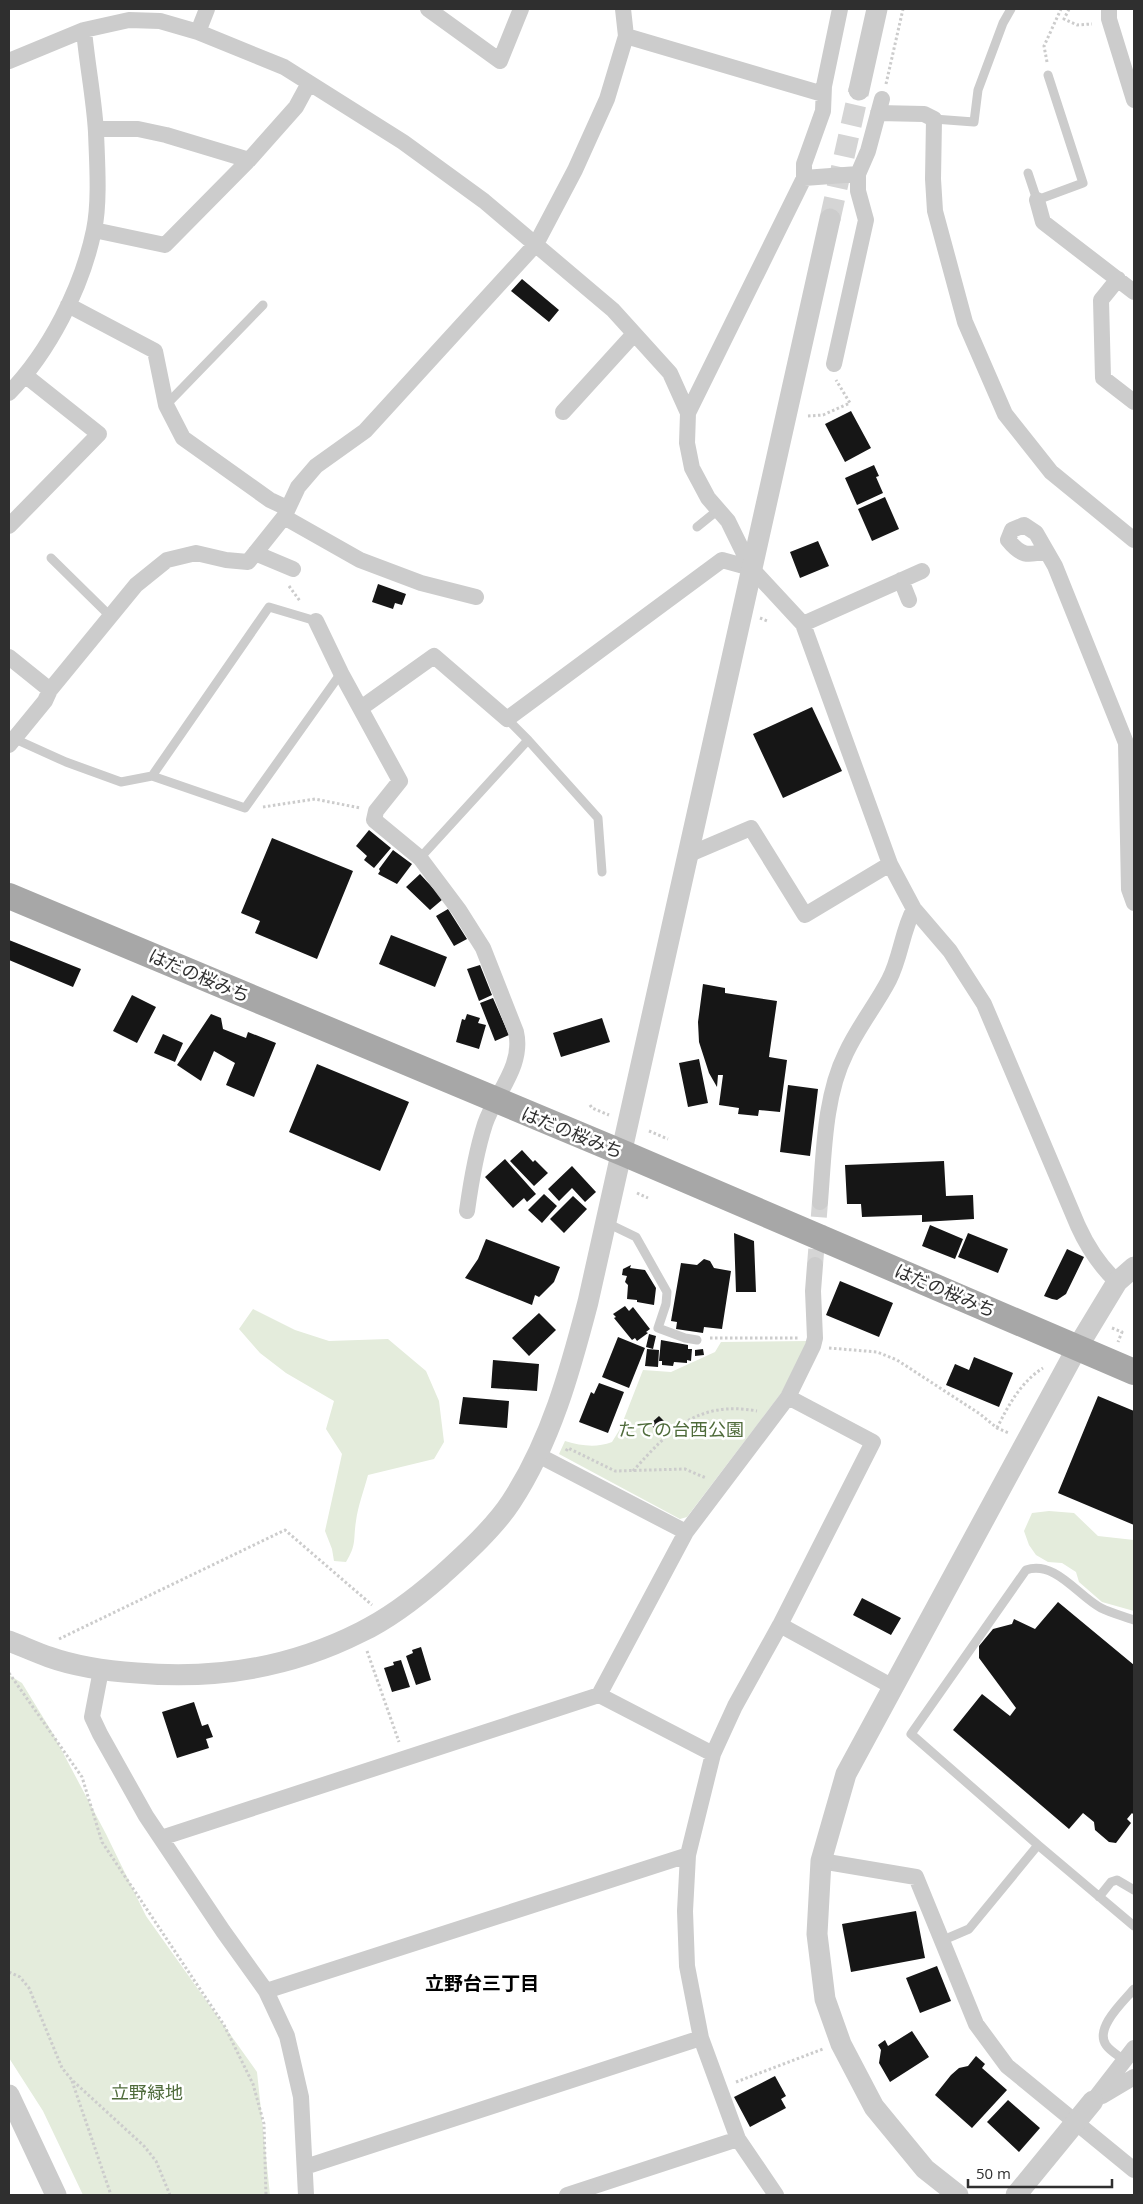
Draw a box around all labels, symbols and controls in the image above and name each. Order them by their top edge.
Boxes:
street label: はだの桜みち [145,943,254,1007]
street label: はだの桜みち [518,1101,627,1163]
street label: はだの桜みち [891,1258,1000,1322]
park label: たての台西公園 [618,1417,744,1441]
district label: 立野台三丁目 [425,1970,539,1996]
park label: 立野緑地 [111,2080,183,2104]
scale bar [968,2156,1112,2188]
text: 50 m [976,2163,1011,2183]

